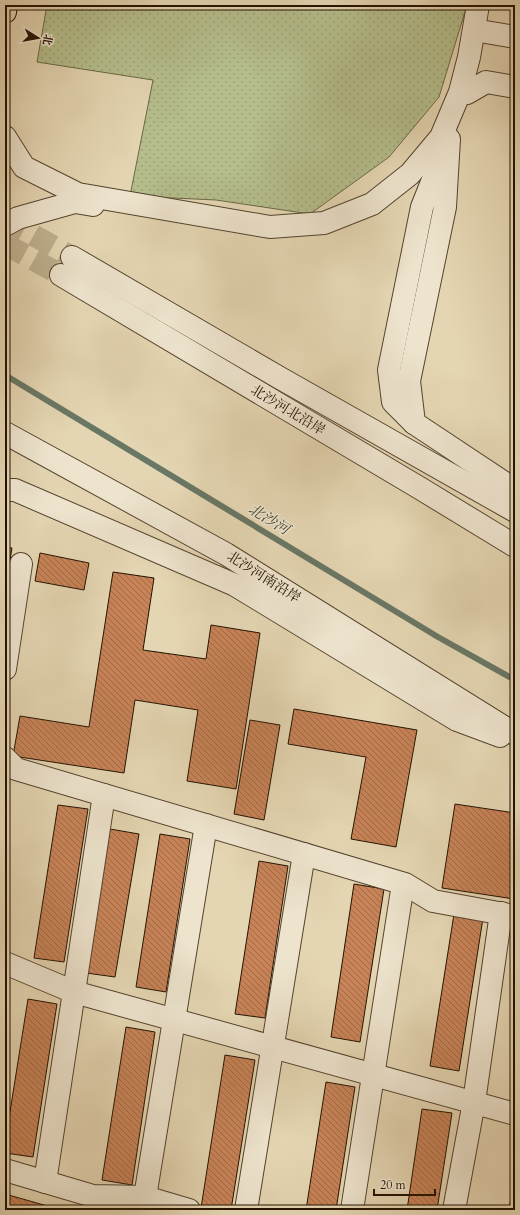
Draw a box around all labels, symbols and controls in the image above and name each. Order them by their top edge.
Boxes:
north arrow [18,18,58,58]
text: 北 [39,33,56,47]
street label: 北沙河北沿岸 [247,380,329,440]
water label: 北沙河 [245,499,296,541]
street label: 北沙河南沿岸 [223,547,305,607]
scale bar [374,1171,435,1197]
text: 20 m [380,1177,407,1193]

